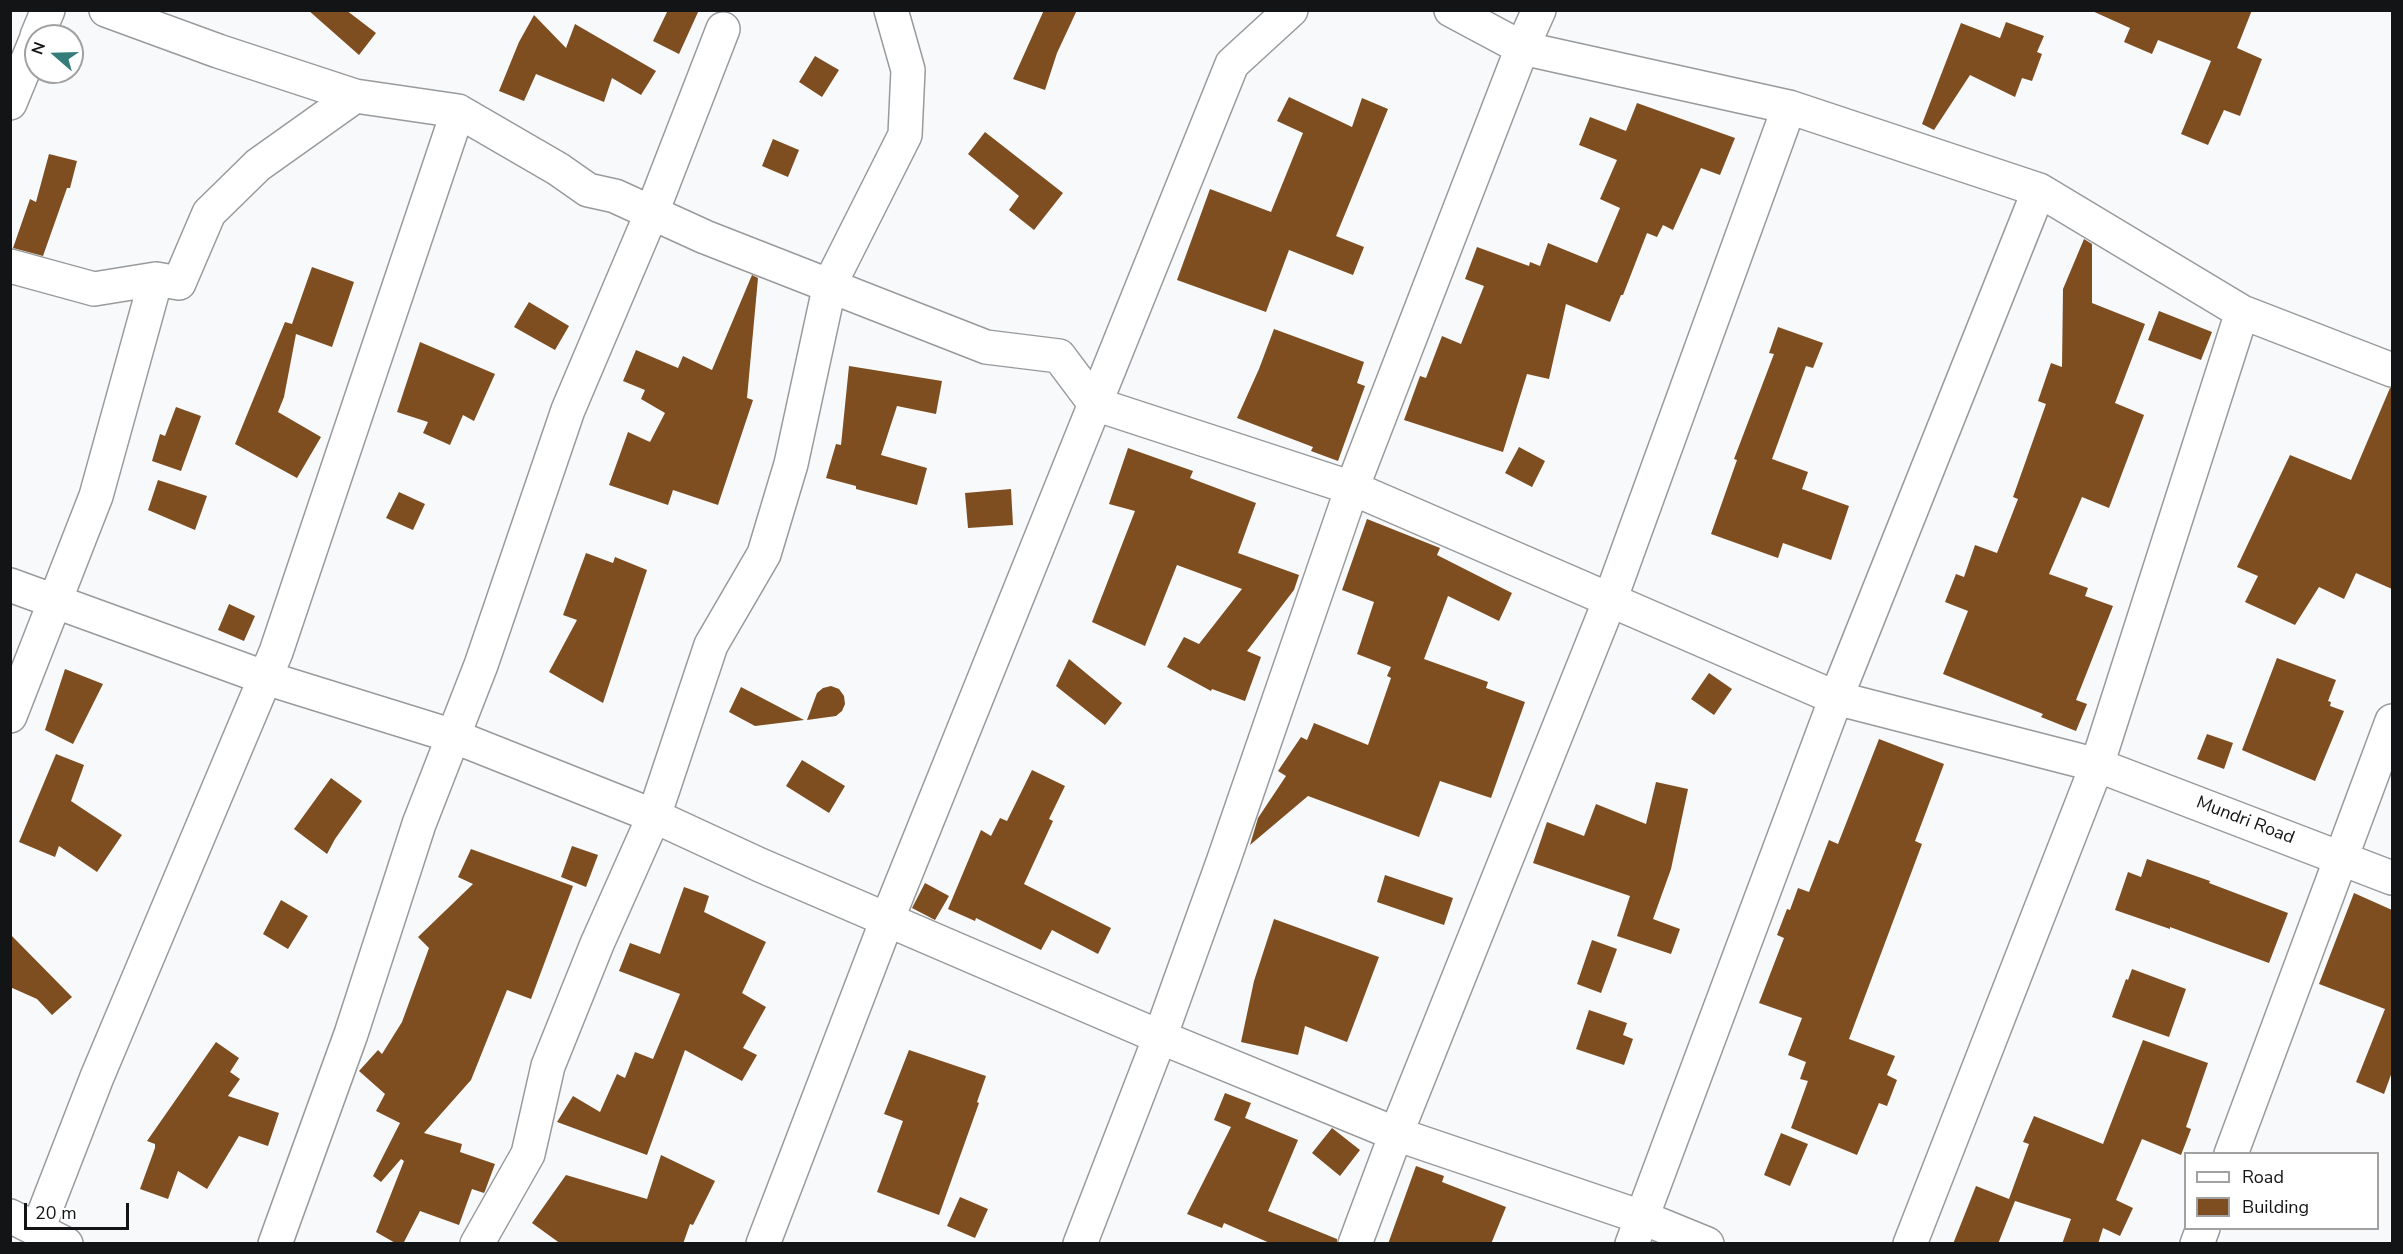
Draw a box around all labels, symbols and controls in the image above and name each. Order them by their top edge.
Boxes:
north arrow [24,24,84,84]
text: N [27,39,51,58]
street label: Mundri Road [2193,792,2297,850]
legend [2184,1152,2379,1230]
text: Road [2242,1165,2284,1189]
scale bar [27,1191,132,1229]
text: Building [2242,1195,2309,1219]
text: 20 m [35,1201,77,1225]

